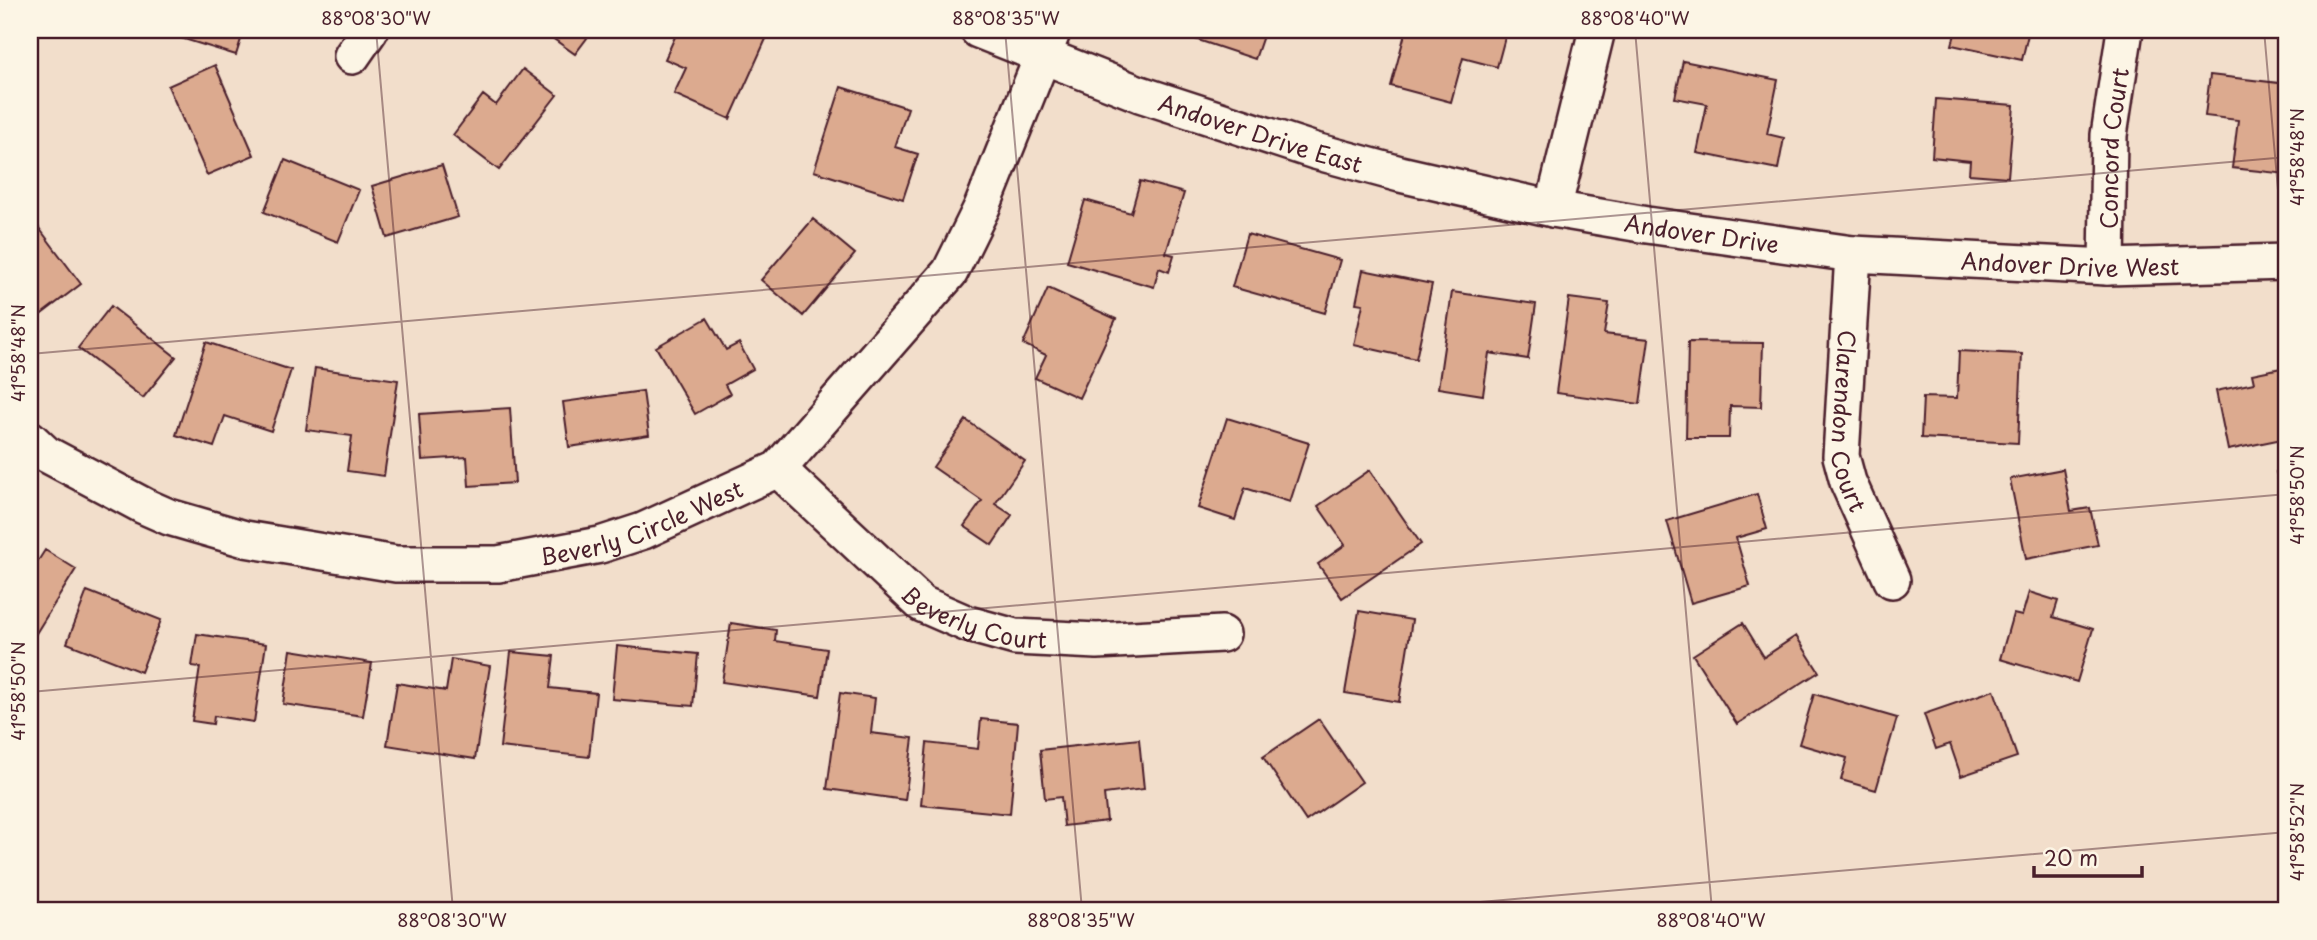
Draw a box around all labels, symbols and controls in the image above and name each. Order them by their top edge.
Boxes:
text: 88°08'30"W [321,4,431,31]
text: 88°08'35"W [952,4,1060,31]
text: 88°08'40"W [1581,4,1690,31]
street label: Concord Court [2090,65,2137,229]
street label: Andover Drive East [1155,84,1367,181]
text: 41°58'48"N [2283,108,2310,206]
street label: Andover Drive [1622,204,1781,261]
street label: Andover Drive West [1960,242,2180,285]
text: 41°58'48"N [4,304,31,402]
street label: Clarendon Court [1823,329,1876,517]
text: 41°58'50"N [2283,445,2310,545]
street label: Beverly Circle West [537,470,748,573]
street label: Beverly Court [894,576,1048,656]
text: 41°58'50"N [4,641,31,741]
text: 41°58'52"N [2283,783,2310,881]
scale bar [2034,835,2142,879]
text: 20 m [2044,841,2098,873]
text: 88°08'30"W [397,906,507,933]
text: 88°08'35"W [1027,906,1135,933]
text: 88°08'40"W [1657,906,1766,933]

